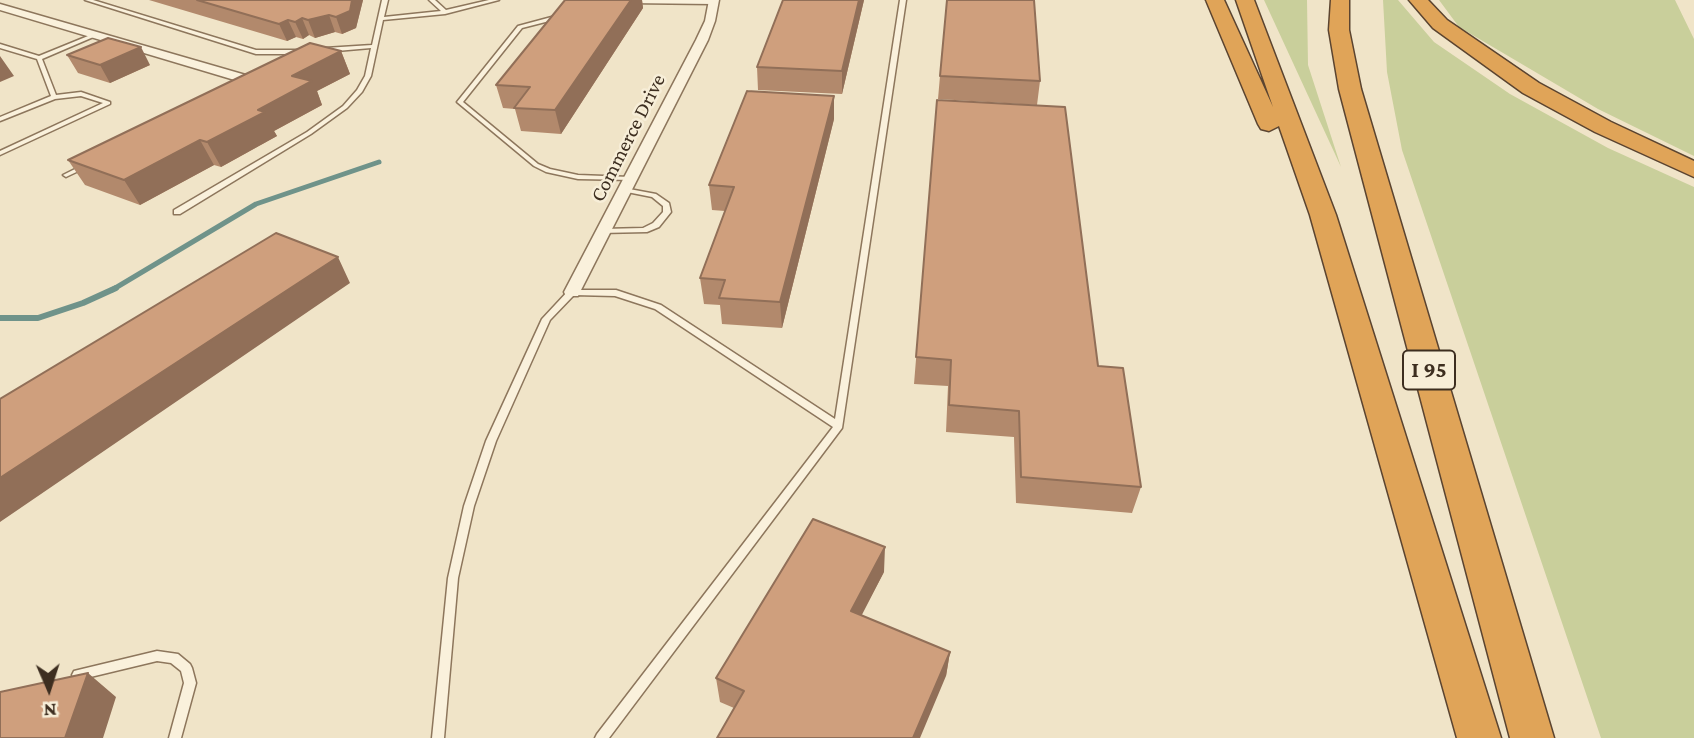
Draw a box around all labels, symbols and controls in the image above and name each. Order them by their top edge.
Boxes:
street label: Commerce Drive [585,70,671,206]
road number: I 95 [1403,350,1455,390]
north arrow [14,654,84,724]
text: N [43,700,57,721]

